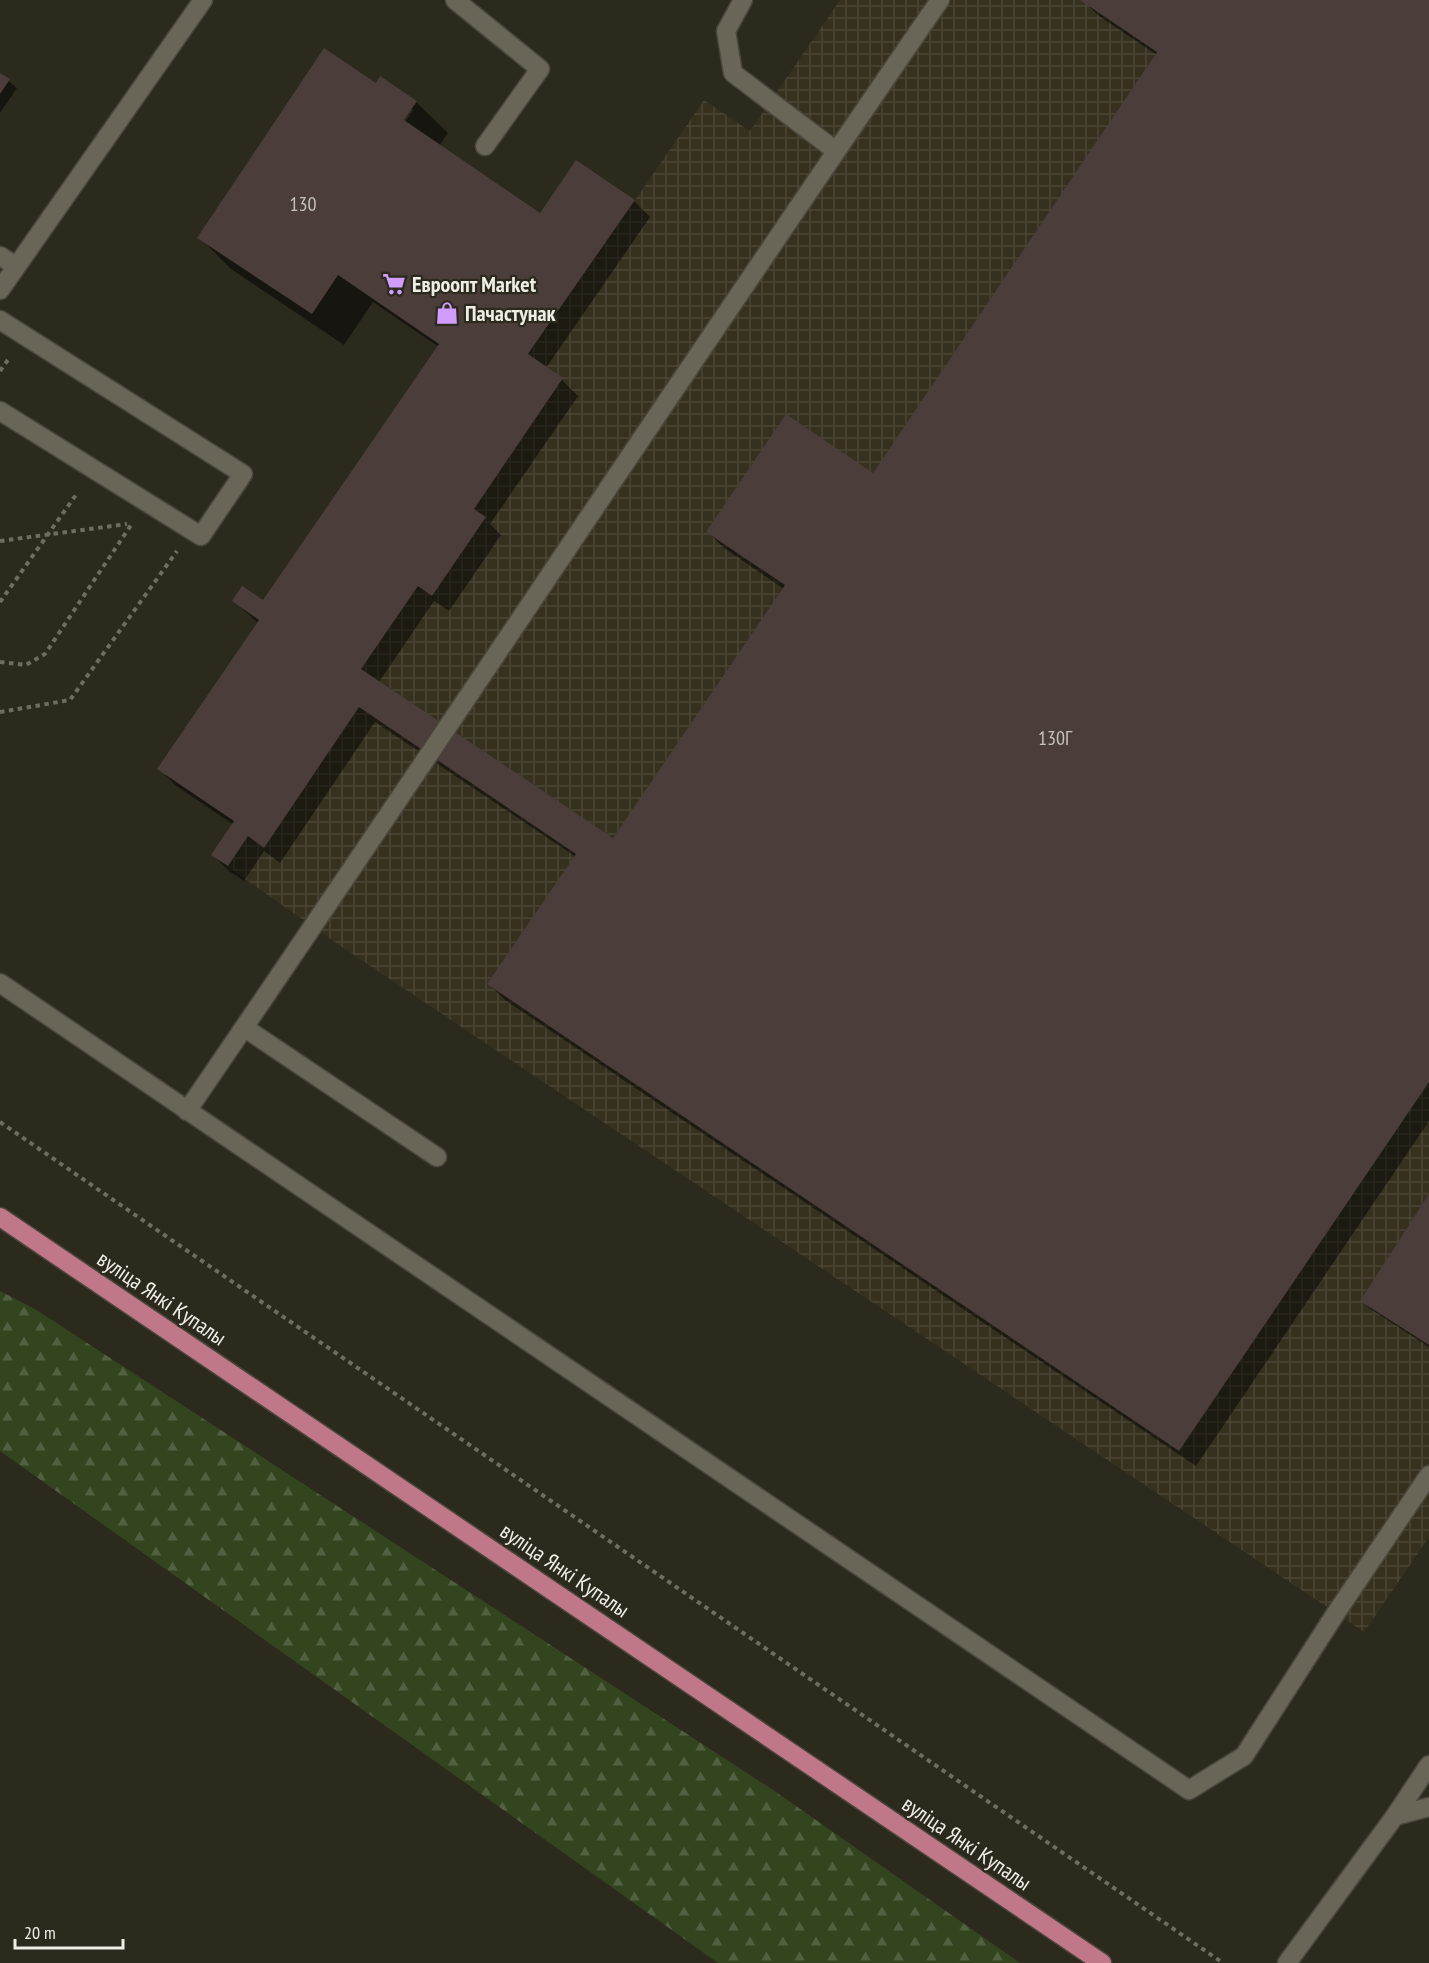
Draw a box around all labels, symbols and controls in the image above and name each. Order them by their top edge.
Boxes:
house number: 130 [290,191,317,217]
place label: Евроопт Market [412,270,537,298]
supermarket icon: Евроопт Market [381,271,407,297]
place label: Пачастунак [465,299,557,327]
shop icon: Пачастунак [434,300,460,326]
house number: 130Г [1038,725,1073,751]
street label: вуліца Янкі Купалы [92,1245,232,1351]
street label: вуліца Янкі Купалы [495,1517,635,1623]
street label: вуліца Янкі Купалы [897,1790,1037,1896]
scale bar [15,1912,123,1950]
text: 20 m [24,1921,56,1944]

